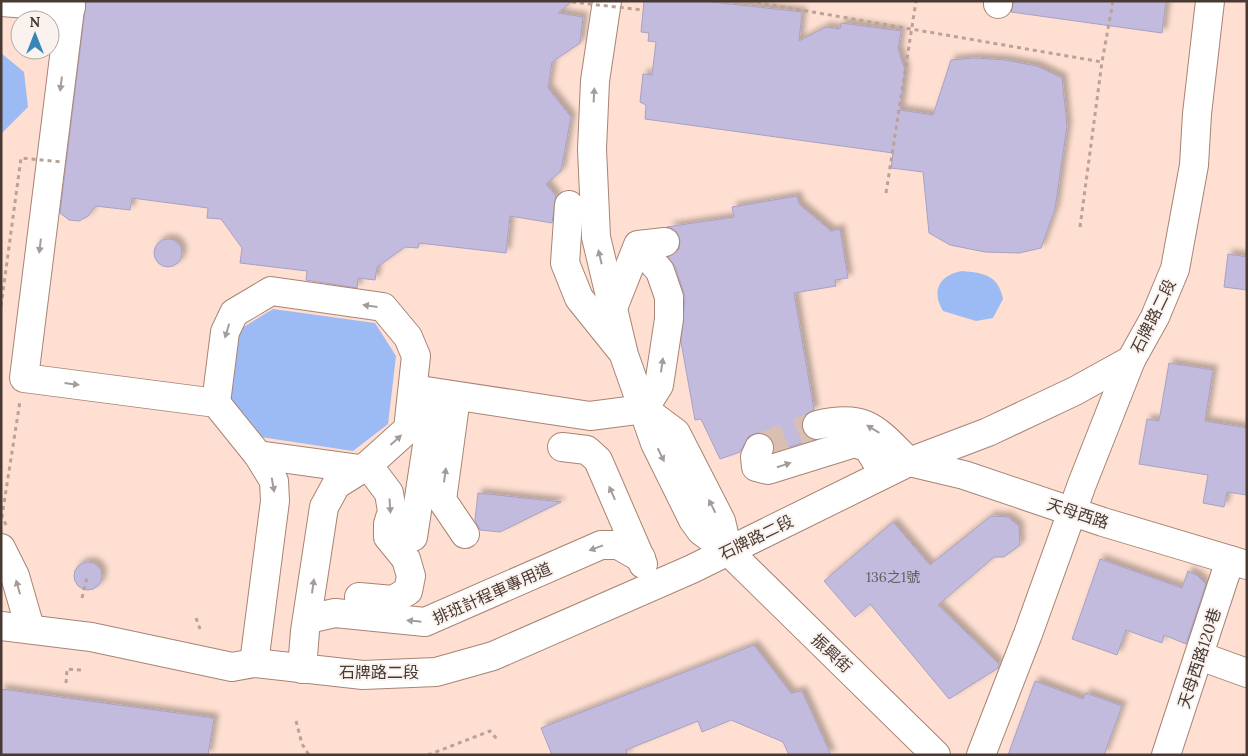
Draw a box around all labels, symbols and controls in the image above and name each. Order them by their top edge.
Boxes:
north arrow [10,10,60,60]
text: N [30,13,41,31]
one-way arrow [57,77,65,93]
one-way arrow [591,86,599,102]
one-way arrow [36,238,44,254]
one-way arrow [596,249,604,264]
street label: 石牌路二段 [1126,276,1180,356]
one-way arrow [361,301,377,309]
one-way arrow [222,324,230,339]
one-way arrow [658,356,666,372]
one-way arrow [64,380,80,388]
one-way arrow [866,425,880,434]
one-way arrow [389,434,401,446]
one-way arrow [657,448,665,462]
one-way arrow [777,460,792,468]
one-way arrow [442,466,450,482]
one-way arrow [269,478,277,494]
one-way arrow [608,486,616,500]
street label: 天母西路 [1044,494,1112,532]
one-way arrow [708,498,716,513]
one-way arrow [387,499,395,515]
street label: 石牌路二段 [716,510,796,564]
one-way arrow [588,544,603,552]
street label: 排班計程車專用道 [429,558,555,628]
house number: 136之1號 [866,568,920,586]
one-way arrow [309,578,317,594]
one-way arrow [14,580,22,595]
street label: 天母西路120巷 [1173,605,1225,711]
one-way arrow [406,617,422,625]
street label: 振興街 [808,629,856,677]
street label: 石牌路二段 [339,662,419,682]

